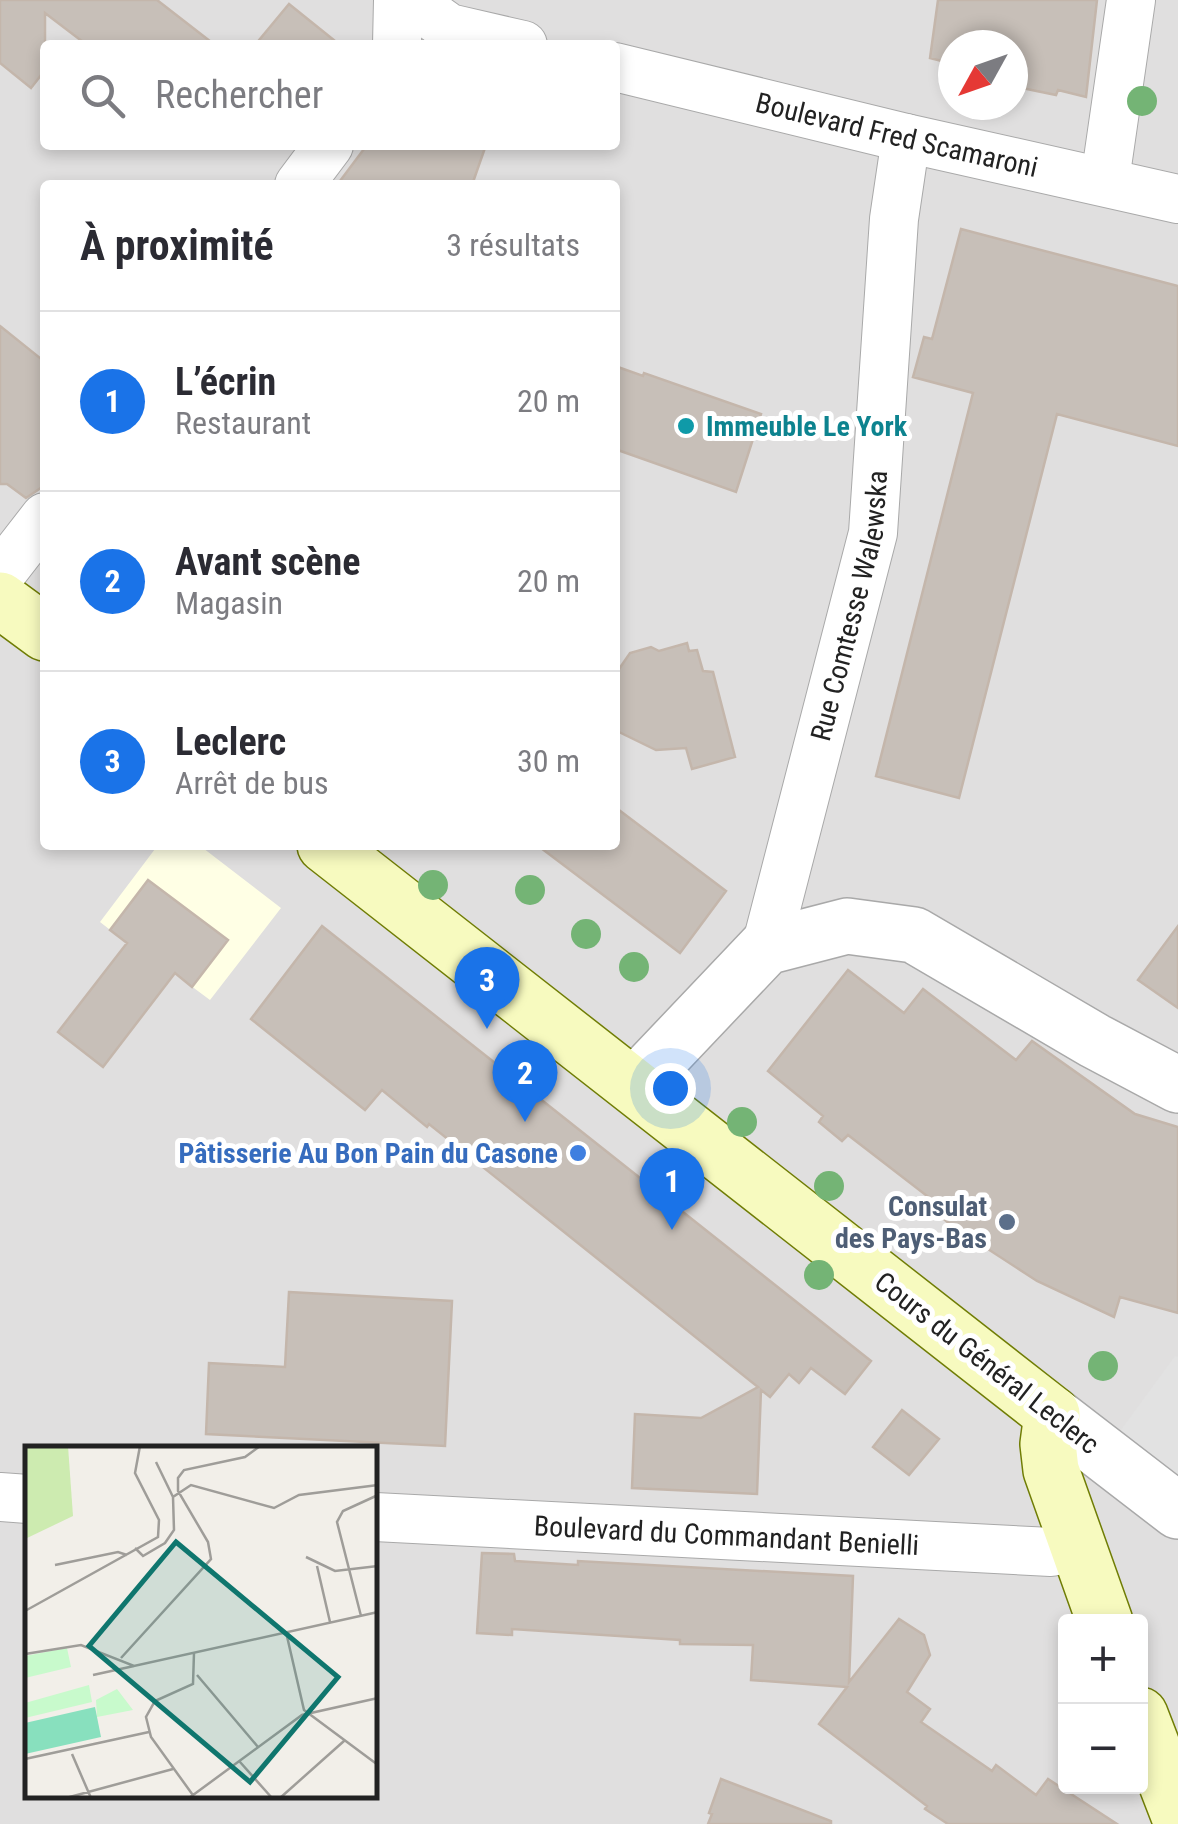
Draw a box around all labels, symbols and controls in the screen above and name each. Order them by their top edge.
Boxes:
north arrow [938,30,1028,120]
search box [40,40,620,150]
icon: search [75,68,130,123]
text: Rechercher [155,73,323,117]
street label: Boulevard Fred Scamaroni [753,85,1041,184]
text: À proximité [80,221,273,270]
text: 3 résultats [446,226,580,264]
text: L’écrin [175,360,276,404]
text: 1 [104,382,121,420]
text: 20 m [517,382,580,420]
text: Restaurant [175,404,311,442]
place label: Immeuble Le York [706,410,908,443]
marker: Immeuble Le York [675,415,697,437]
street label: Rue Comtesse Walewska [804,469,894,744]
text: Avant scène [175,540,360,584]
text: 2 [104,562,121,600]
text: 20 m [517,562,580,600]
text: Magasin [175,584,283,622]
text: Leclerc [175,720,286,764]
text: 3 [104,742,121,780]
text: 30 m [517,742,580,780]
text: Arrêt de bus [175,764,329,802]
pin: 3 [454,946,520,1029]
pin: 2 [492,1040,558,1122]
your location [645,1063,696,1114]
place label: Pâtisserie Au Bon Pain du Casone [178,1137,558,1170]
marker: Pâtisserie Au Bon Pain du Casone [567,1142,589,1164]
pin: 1 [640,1148,704,1230]
place label: Consulat des Pays-Bas [835,1190,987,1255]
marker: Consulat des Pays-Bas [996,1211,1018,1233]
street label: Cours du Général Leclerc [868,1265,1106,1461]
inset map [25,1446,378,1799]
street label: Boulevard du Commandant Benielli [533,1509,920,1562]
map controls [1058,1614,1148,1794]
button: + [1058,1614,1148,1704]
button: − [1058,1704,1148,1794]

